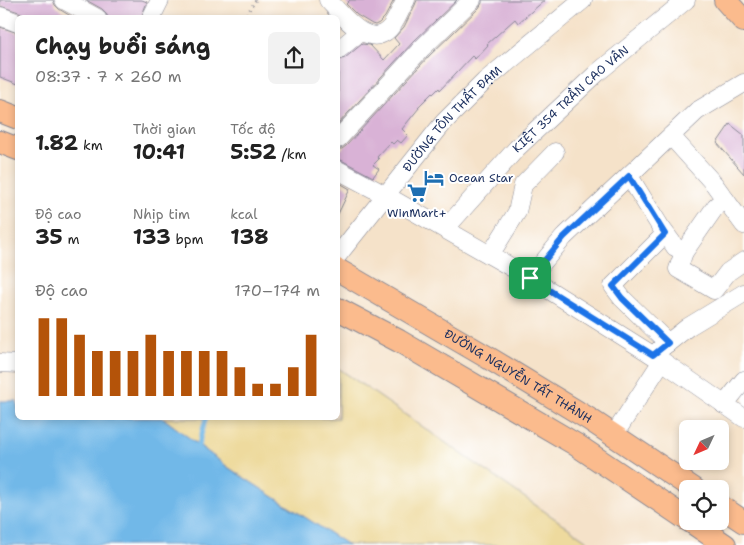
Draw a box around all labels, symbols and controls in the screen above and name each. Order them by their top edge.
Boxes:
text: Chạy buổi sáng [35,32,210,61]
button: share [268,32,320,84]
street label: KIỆT 354 TRẦN CAO VÂN [509,42,632,156]
street label: ĐƯỜNG TÔN THẤT ĐẠM [399,62,506,175]
text: 08:37 · 7 × 260 m [35,66,182,87]
text: Thời gian [133,120,196,138]
text: Tốc độ [230,120,275,138]
text: 1.82 [35,129,78,157]
text: km [78,136,103,154]
text: 10:41 [133,138,185,166]
text: 5:52 [230,138,277,166]
text: /km [277,145,306,163]
hotel icon: Ocean Star [423,167,445,189]
place label: Ocean Star [449,170,514,186]
supermarket icon: WinMart+ [406,182,428,204]
text: Độ cao [35,205,81,223]
text: Nhịp tim [133,205,190,223]
text: kcal [230,205,258,223]
place label: WinMart+ [387,205,447,221]
text: 35 [35,223,63,251]
text: 133 [133,223,171,251]
text: 138 [230,223,269,251]
text: m [63,230,80,248]
text: bpm [171,230,204,248]
pin [509,257,551,299]
icon: arrive [516,264,544,292]
text: Độ cao [35,280,88,301]
text: 170–174 m [234,280,320,301]
street label: ĐƯỜNG NGUYỄN TẤT THÀNH [441,326,595,427]
north arrow [679,420,729,470]
map controls [679,420,729,530]
button: locate [679,480,729,530]

